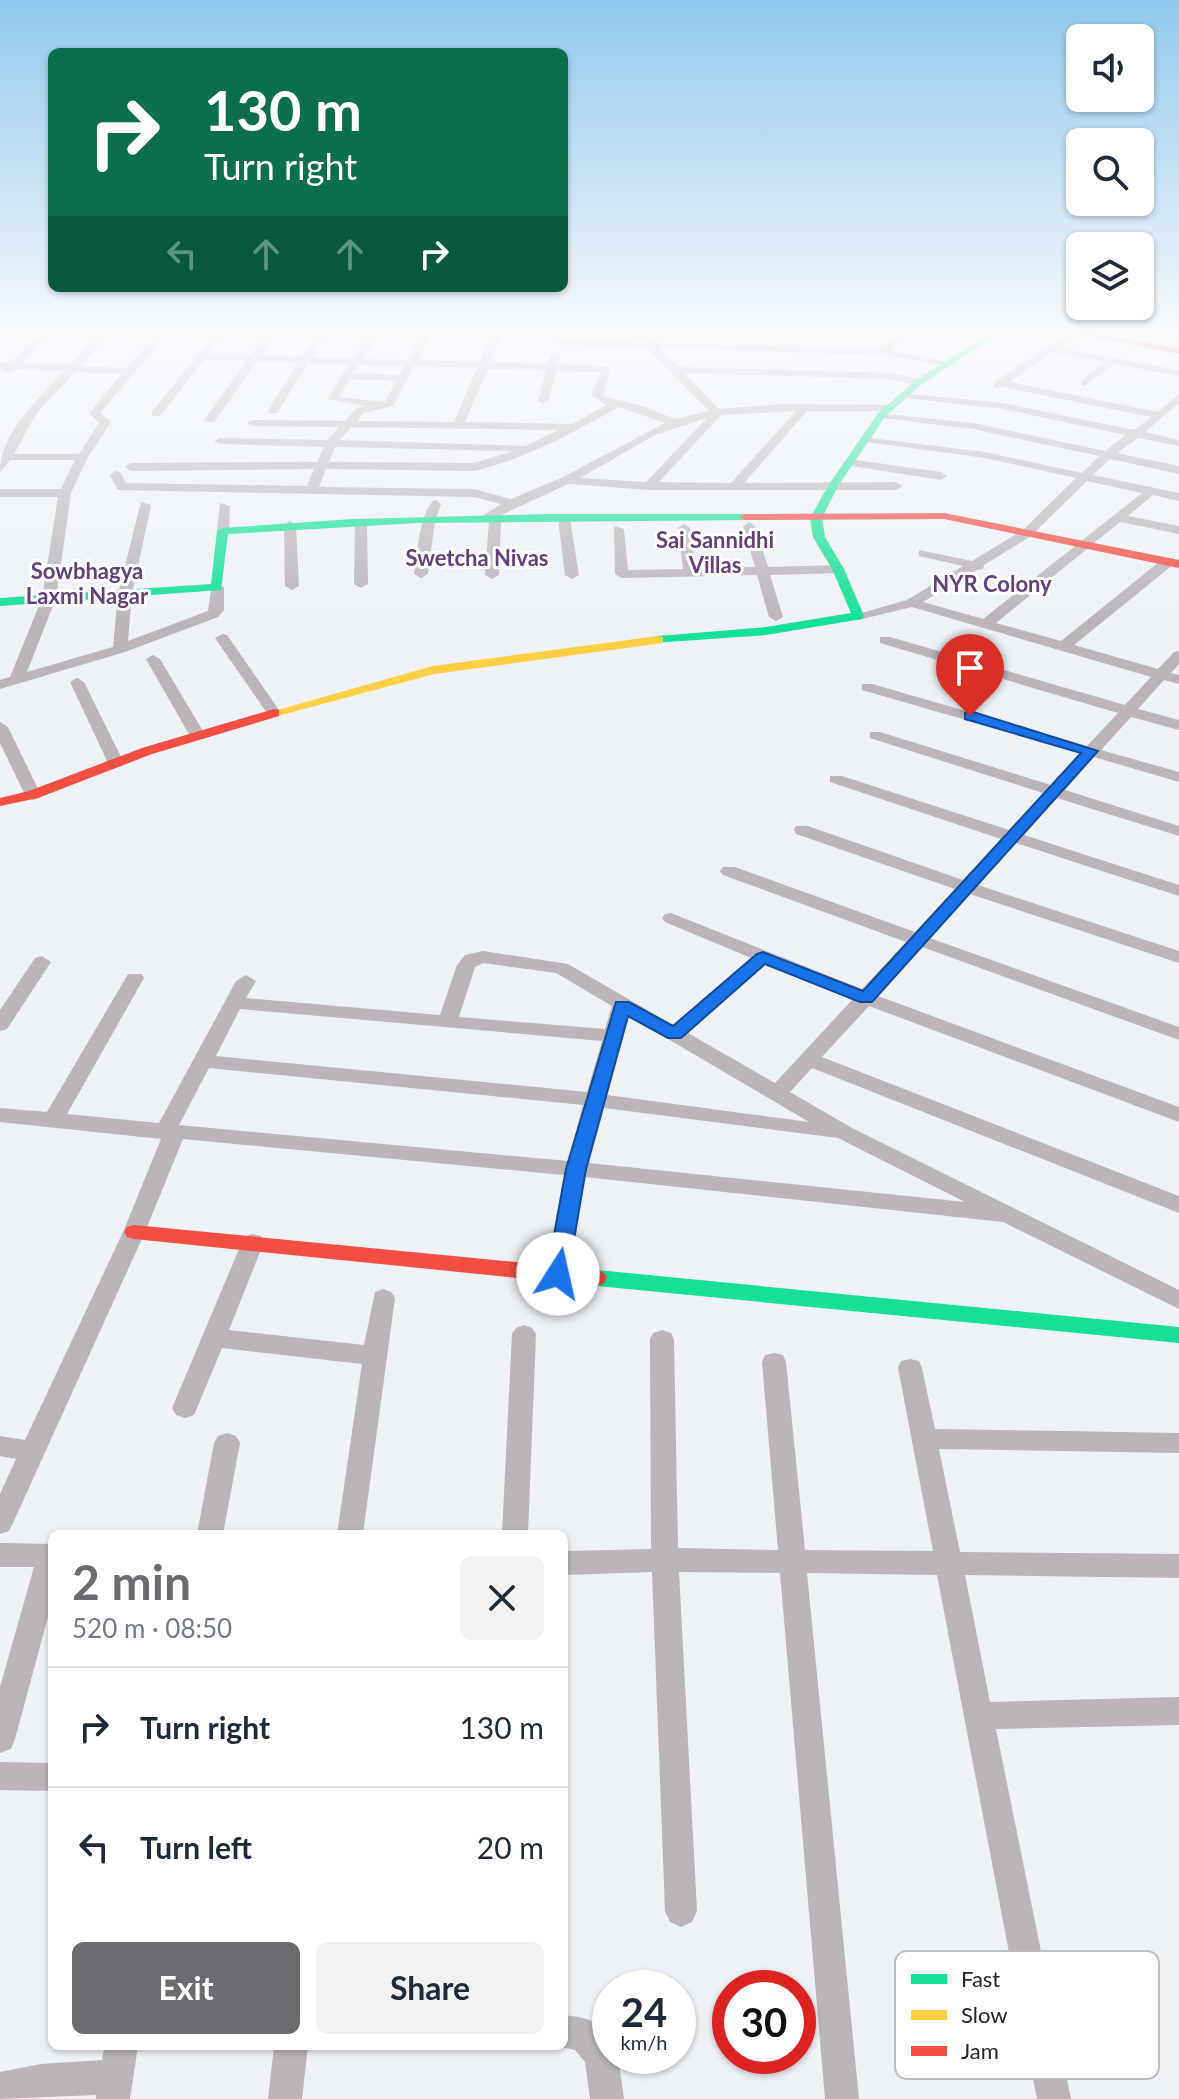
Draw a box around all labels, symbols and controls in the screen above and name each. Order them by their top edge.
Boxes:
map controls [1066,24,1154,320]
button: sound [1066,24,1154,112]
text: 130 m [204,76,362,143]
icon: right [72,80,176,184]
button: search [1066,128,1154,216]
text: Turn right [204,144,357,188]
icon: left [160,232,204,276]
icon: ahead [244,232,288,276]
icon: ahead [328,232,372,276]
icon: right [412,232,456,276]
button: layers [1066,232,1154,320]
district label: Sai Sannidhi Villas [656,526,774,578]
district label: Swetcha Nivas [405,544,549,571]
district label: Sowbhagya Laxmi Nagar [26,557,149,609]
district label: NYR Colony [932,570,1052,597]
pin [936,634,1004,716]
icon: arrive [948,646,992,690]
position arrow [516,1232,600,1316]
text: 2 min [72,1553,191,1610]
button: close [460,1556,544,1640]
text: 520 m · 08:50 [72,1612,232,1644]
icon: right [72,1705,116,1749]
text: Turn right [140,1709,270,1745]
text: 130 m [459,1709,544,1745]
icon: left [72,1825,116,1869]
text: Turn left [140,1829,252,1865]
text: 20 m [477,1829,544,1865]
button: Exit [72,1942,300,2034]
button: Share [316,1942,544,2034]
legend [895,1951,1159,2079]
text: Fast [961,1965,1000,1992]
speed limit sign: 30 [712,1970,816,2074]
text: 24 [621,1988,667,2036]
text: Slow [961,2001,1008,2028]
text: km/h [621,2030,667,2054]
text: Jam [961,2037,999,2064]

